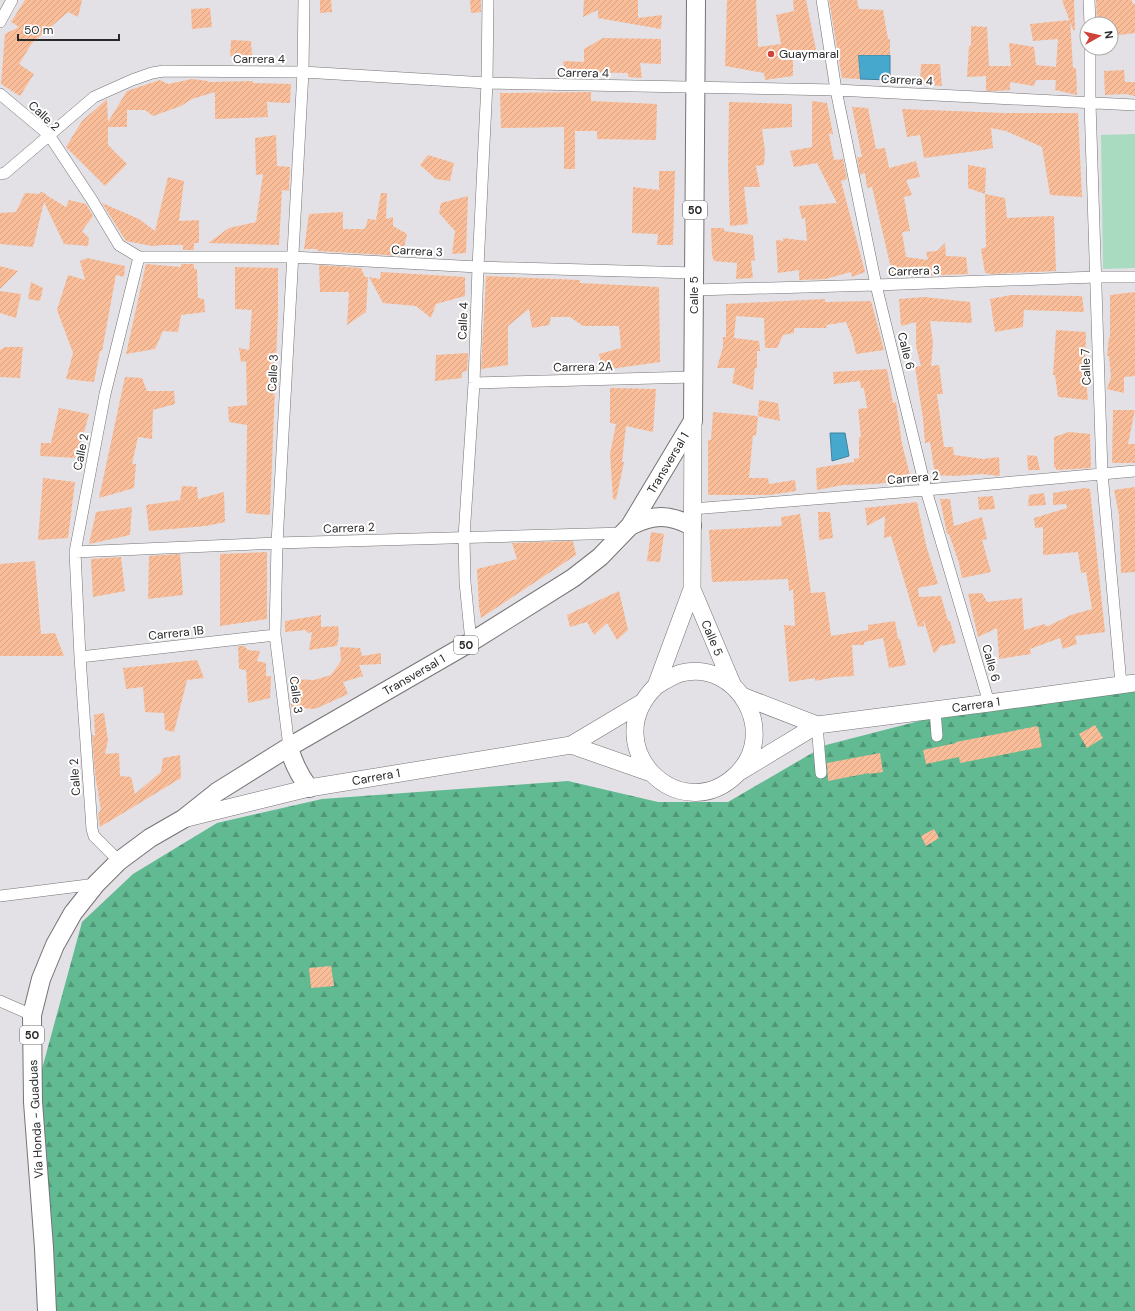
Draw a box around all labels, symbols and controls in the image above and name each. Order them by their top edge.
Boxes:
scale bar [18,16,119,42]
north arrow [1079,16,1119,56]
text: 50 m [24,22,53,38]
text: N [1101,30,1116,40]
place label: Guaymaral [779,46,839,62]
marker: Guaymaral [766,49,776,59]
street label: Carrera 4 [233,51,285,67]
street label: Carrera 4 [557,65,609,81]
street label: Carrera 4 [881,71,933,89]
street label: Calle 2 [25,97,63,135]
road number: 50 [683,201,707,219]
street label: Carrera 3 [391,242,443,260]
street label: Carrera 3 [888,262,940,280]
street label: Calle 5 [686,276,702,314]
street label: Calle 4 [454,302,472,340]
street label: Calle 6 [894,331,918,371]
street label: Calle 7 [1077,348,1095,386]
street label: Calle 3 [264,354,282,392]
street label: Carrera 2A [553,358,613,376]
street label: Transversal 1 [643,429,693,497]
street label: Calle 2 [70,432,92,472]
street label: Carrera 2 [887,468,940,488]
street label: Carrera 2 [323,519,375,537]
street label: Calle 5 [697,617,727,659]
street label: Carrera 1B [147,622,205,644]
road number: 50 [454,636,478,654]
street label: Calle 6 [978,643,1004,683]
street label: Transversal 1 [380,651,448,699]
street label: Calle 3 [286,675,306,715]
street label: Carrera 1 [951,694,1001,716]
street label: Calle 2 [66,758,84,796]
street label: Carrera 1 [351,765,401,789]
road number: 50 [20,1026,44,1044]
street label: Vía Honda - Guaduas [25,1059,47,1179]

